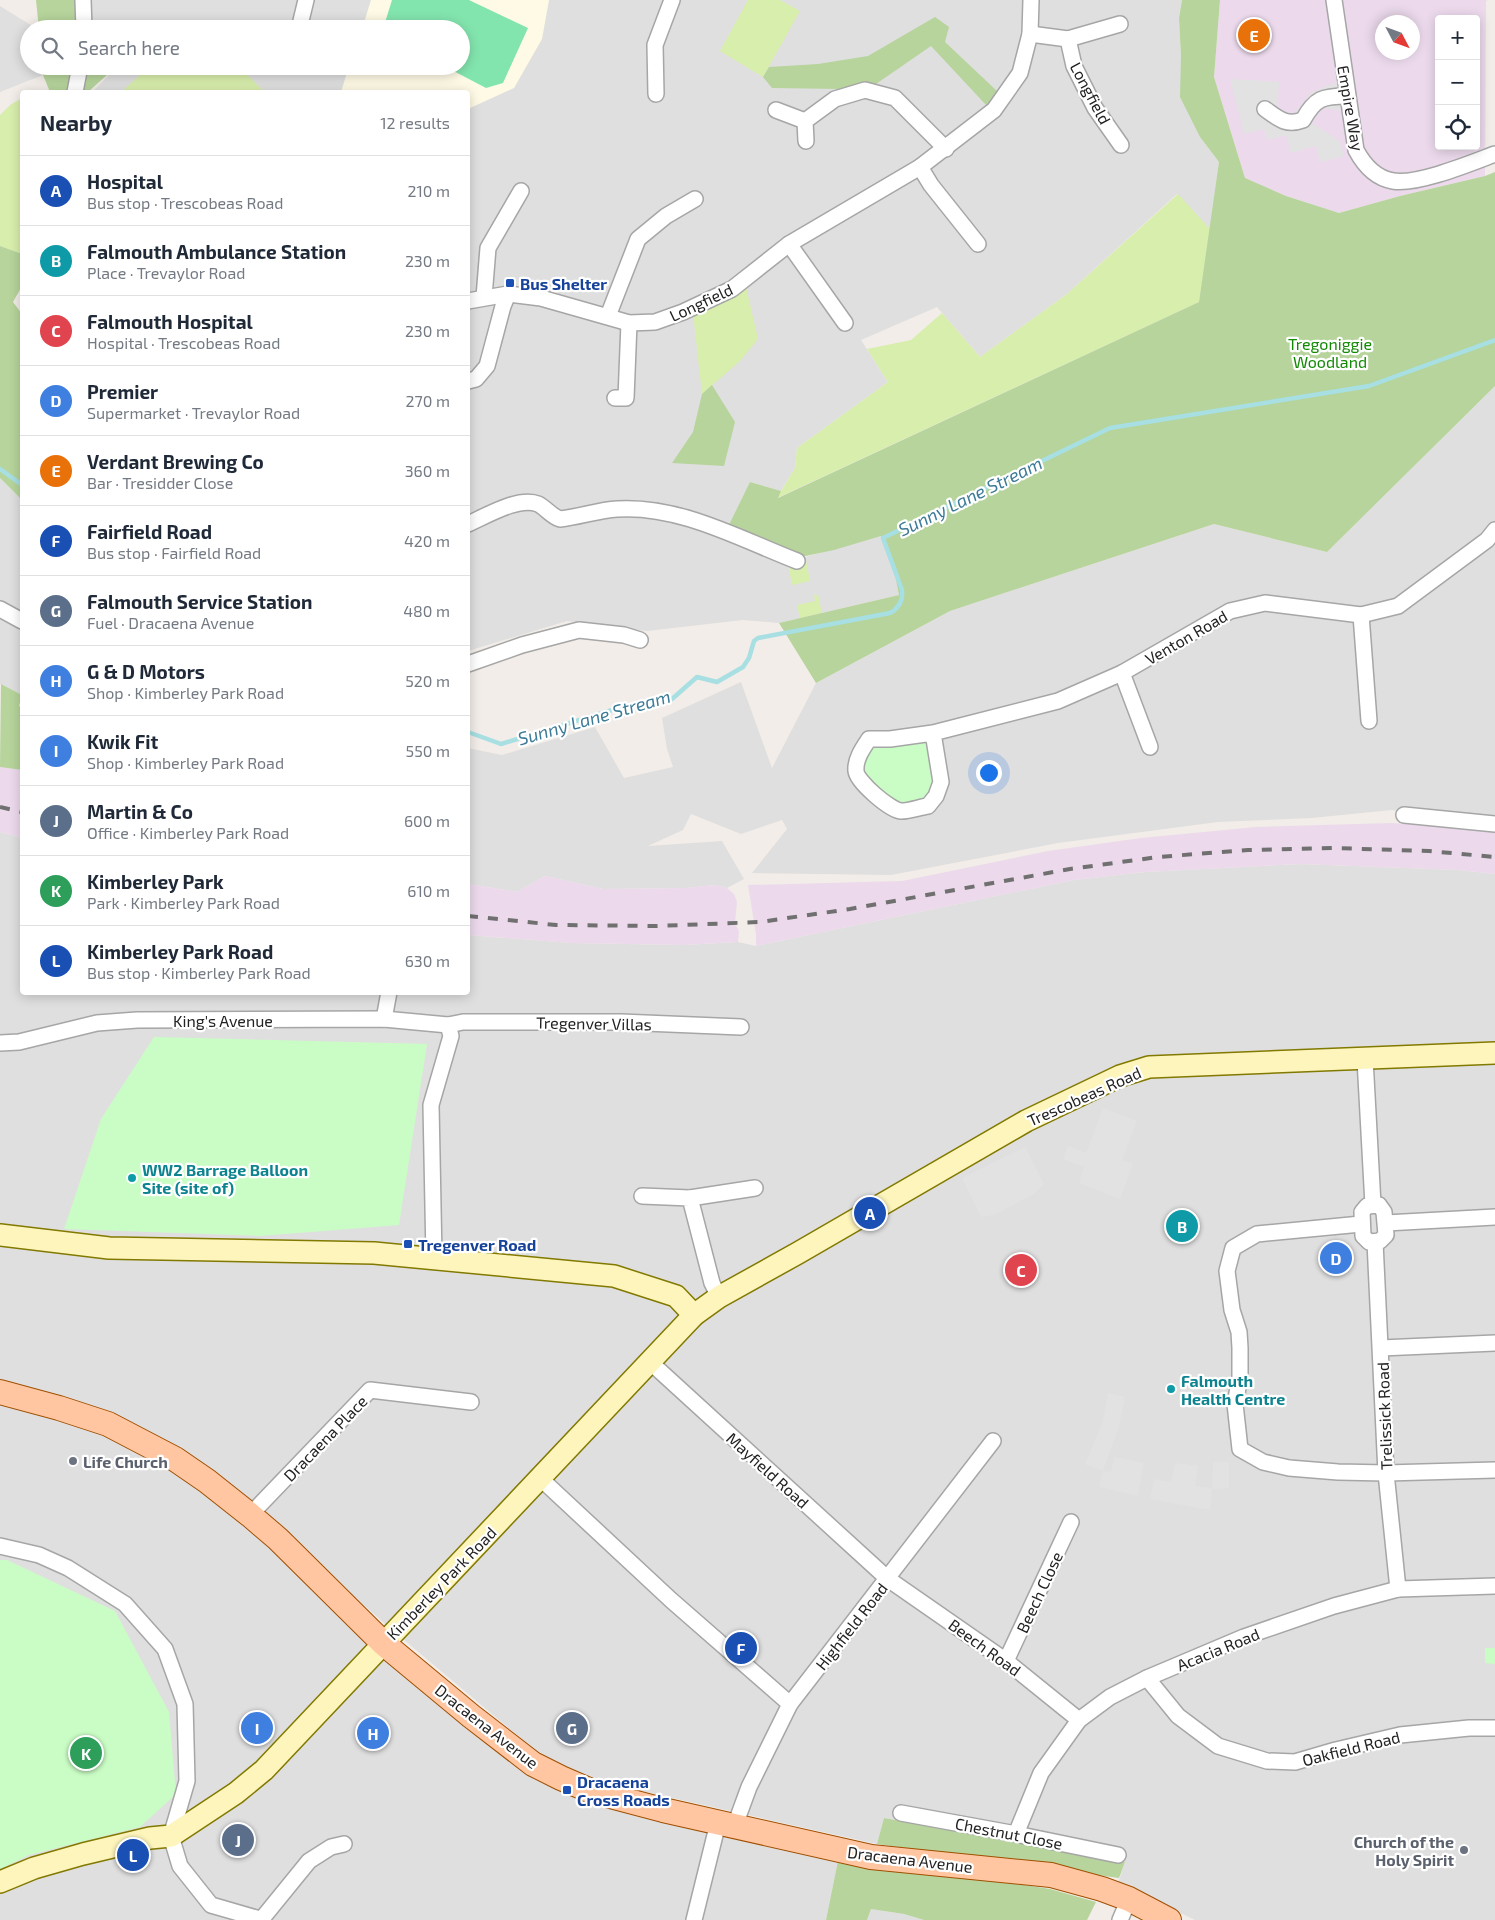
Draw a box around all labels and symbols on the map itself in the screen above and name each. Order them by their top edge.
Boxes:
north arrow [1375,15,1420,60]
pin: E [1238,16,1270,54]
street label: Longfield [1067,59,1115,127]
street label: Empire Way [1334,64,1368,153]
place label: Bus Shelter [520,274,607,293]
marker: Bus Shelter [504,277,516,289]
street label: Longfield [666,279,736,325]
park label: Tregoniggie Woodland [1288,334,1372,371]
water label: Sunny Lane Stream [894,452,1046,540]
street label: Venton Road [1141,606,1231,668]
water label: Sunny Lane Stream [515,685,673,749]
your location [976,760,1002,786]
street label: King's Avenue [173,1011,273,1030]
street label: Tregenver Villas [536,1012,652,1034]
street label: Trescobeas Road [1024,1062,1144,1130]
place label: WW2 Barrage Balloon Site (site of) [142,1160,308,1197]
marker: WW2 Barrage Balloon Site (site of) [126,1172,138,1184]
pin: A [854,1194,886,1232]
pin: B [1166,1207,1198,1245]
place label: Tregenver Road [418,1235,536,1254]
marker: Tregenver Road [402,1238,414,1250]
pin: D [1320,1239,1352,1277]
pin: C [1005,1251,1037,1289]
street label: Trelissick Road [1373,1362,1395,1470]
place label: Falmouth Health Centre [1181,1371,1285,1408]
marker: Falmouth Health Centre [1165,1383,1177,1395]
street label: Dracaena Place [279,1391,371,1485]
street label: Mayfield Road [723,1428,813,1512]
place label: Life Church [83,1452,168,1471]
marker: Life Church [67,1455,79,1467]
street label: Kimberley Park Road [382,1523,500,1643]
street label: Beech Close [1012,1548,1066,1636]
street label: Highfield Road [811,1579,891,1673]
street label: Beech Road [945,1614,1025,1680]
street label: Acacia Road [1174,1624,1262,1674]
pin: F [725,1629,757,1667]
street label: Dracaena Avenue [432,1680,542,1772]
pin: I [241,1709,273,1747]
pin: G [556,1709,588,1747]
pin: H [357,1714,389,1752]
street label: Oakfield Road [1300,1727,1402,1769]
pin: K [70,1734,102,1772]
place label: Dracaena Cross Roads [577,1772,670,1809]
marker: Dracaena Cross Roads [561,1784,573,1796]
street label: Chestnut Close [954,1813,1064,1853]
pin: J [222,1821,254,1859]
place label: Church of the Holy Spirit [1354,1832,1454,1870]
pin: L [117,1836,149,1874]
street label: Dracaena Avenue [846,1842,974,1876]
marker: Church of the Holy Spirit [1458,1844,1470,1856]

